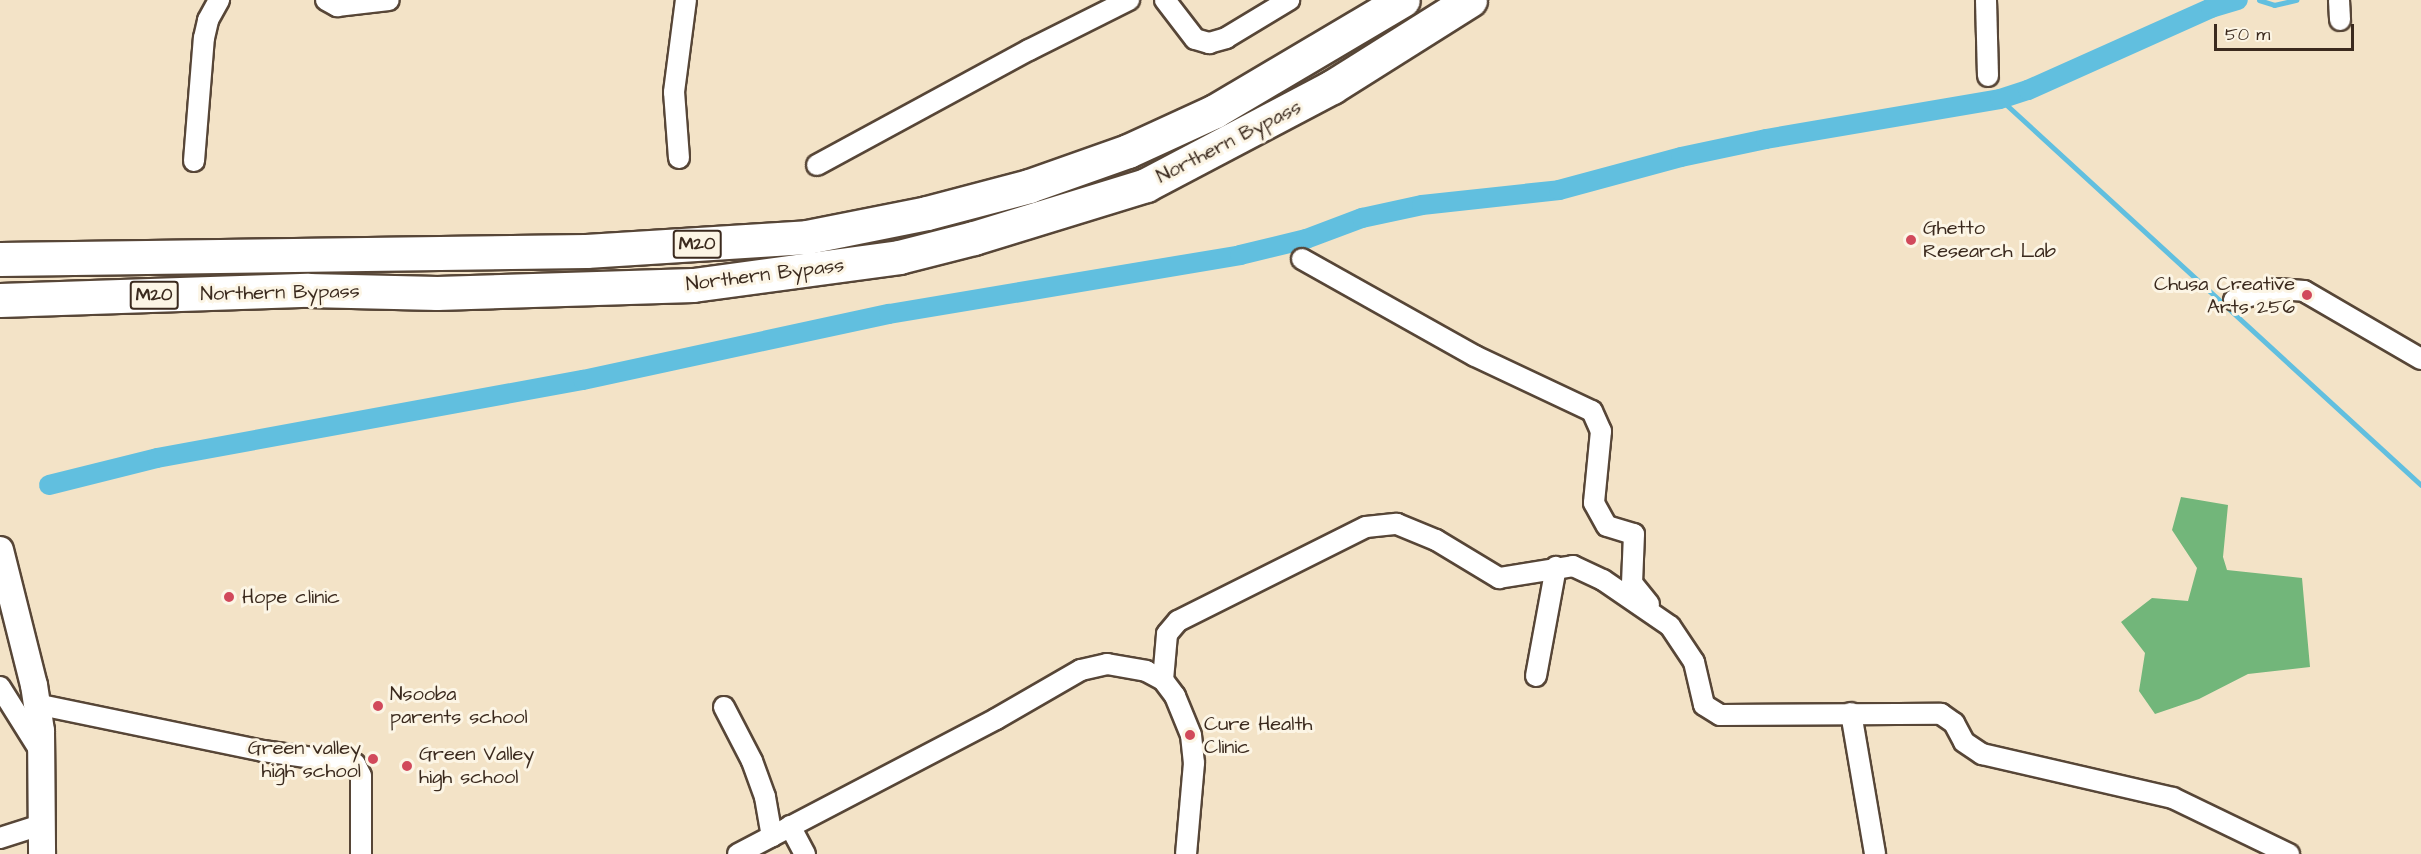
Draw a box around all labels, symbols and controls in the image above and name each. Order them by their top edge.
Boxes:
scale bar [2217,12,2356,50]
text: 50 m [2225,22,2270,47]
street label: Northern Bypass [1153,95,1305,189]
place label: Ghetto Research Lab [1923,216,2056,263]
road number: M20 [672,229,722,259]
marker: Ghetto Research Lab [1904,233,1918,247]
street label: Northern Bypass [685,253,845,297]
place label: Chusa Creative Arts 256 [2154,272,2295,319]
road number: M20 [128,280,180,310]
street label: Northern Bypass [200,280,360,306]
marker: Chusa Creative Arts 256 [2300,288,2314,302]
place label: Hope clinic [242,585,340,609]
marker: Hope clinic [220,588,238,606]
place label: Nsooba parents school [390,682,528,729]
marker: Nsooba parents school [371,699,385,713]
place label: Cure Health Clinic [1204,712,1312,759]
marker: Cure Health Clinic [1181,726,1199,744]
place label: Green valley high school [248,736,361,783]
place label: Green Valley high school [419,742,534,789]
marker: Green valley high school [366,752,380,766]
marker: Green Valley high school [400,759,414,773]

